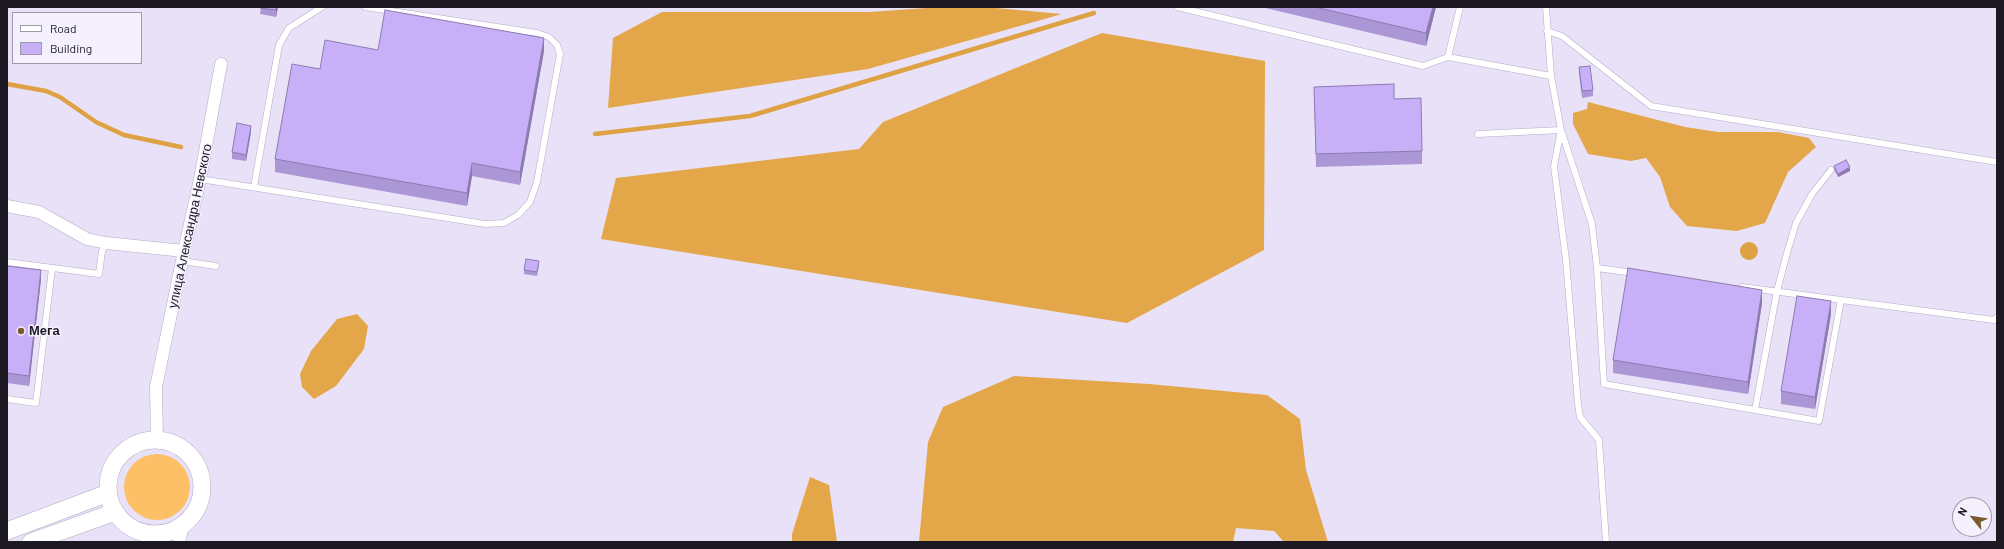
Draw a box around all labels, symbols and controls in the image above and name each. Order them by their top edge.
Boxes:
legend [12,12,142,64]
text: Road [50,21,77,35]
text: Building [50,41,92,55]
street label: улица Александра Невского [165,142,215,310]
place label: Мега [29,323,60,339]
marker: Мега [16,326,26,336]
north arrow [1952,497,1992,537]
text: N [1955,505,1969,518]

